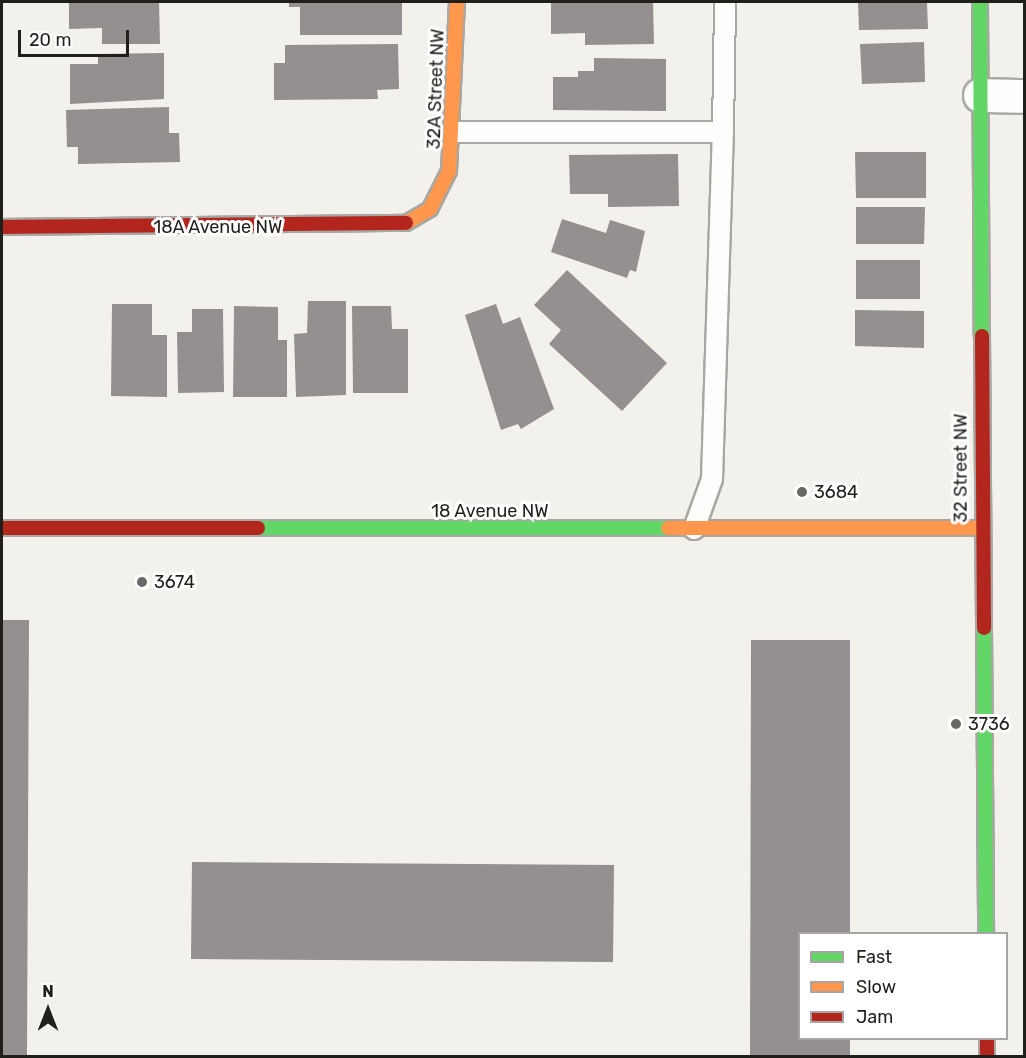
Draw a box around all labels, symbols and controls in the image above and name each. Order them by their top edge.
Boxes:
scale bar [21,18,132,56]
street label: 32A Street NW [423,28,449,150]
text: 20 m [29,29,71,51]
street label: 18A Avenue NW [153,216,283,238]
street label: 32 Street NW [950,413,972,523]
place label: 3684 [814,481,858,503]
marker: 3684 [795,485,809,499]
street label: 18 Avenue NW [431,500,549,522]
place label: 3674 [154,571,195,593]
marker: 3674 [135,575,149,589]
place label: 3736 [968,713,1010,735]
marker: 3736 [949,717,963,731]
legend [798,932,1008,1040]
text: Fast [856,946,892,968]
text: Slow [856,976,896,998]
north arrow [18,980,78,1040]
text: N [42,982,54,1001]
text: Jam [856,1006,893,1028]

